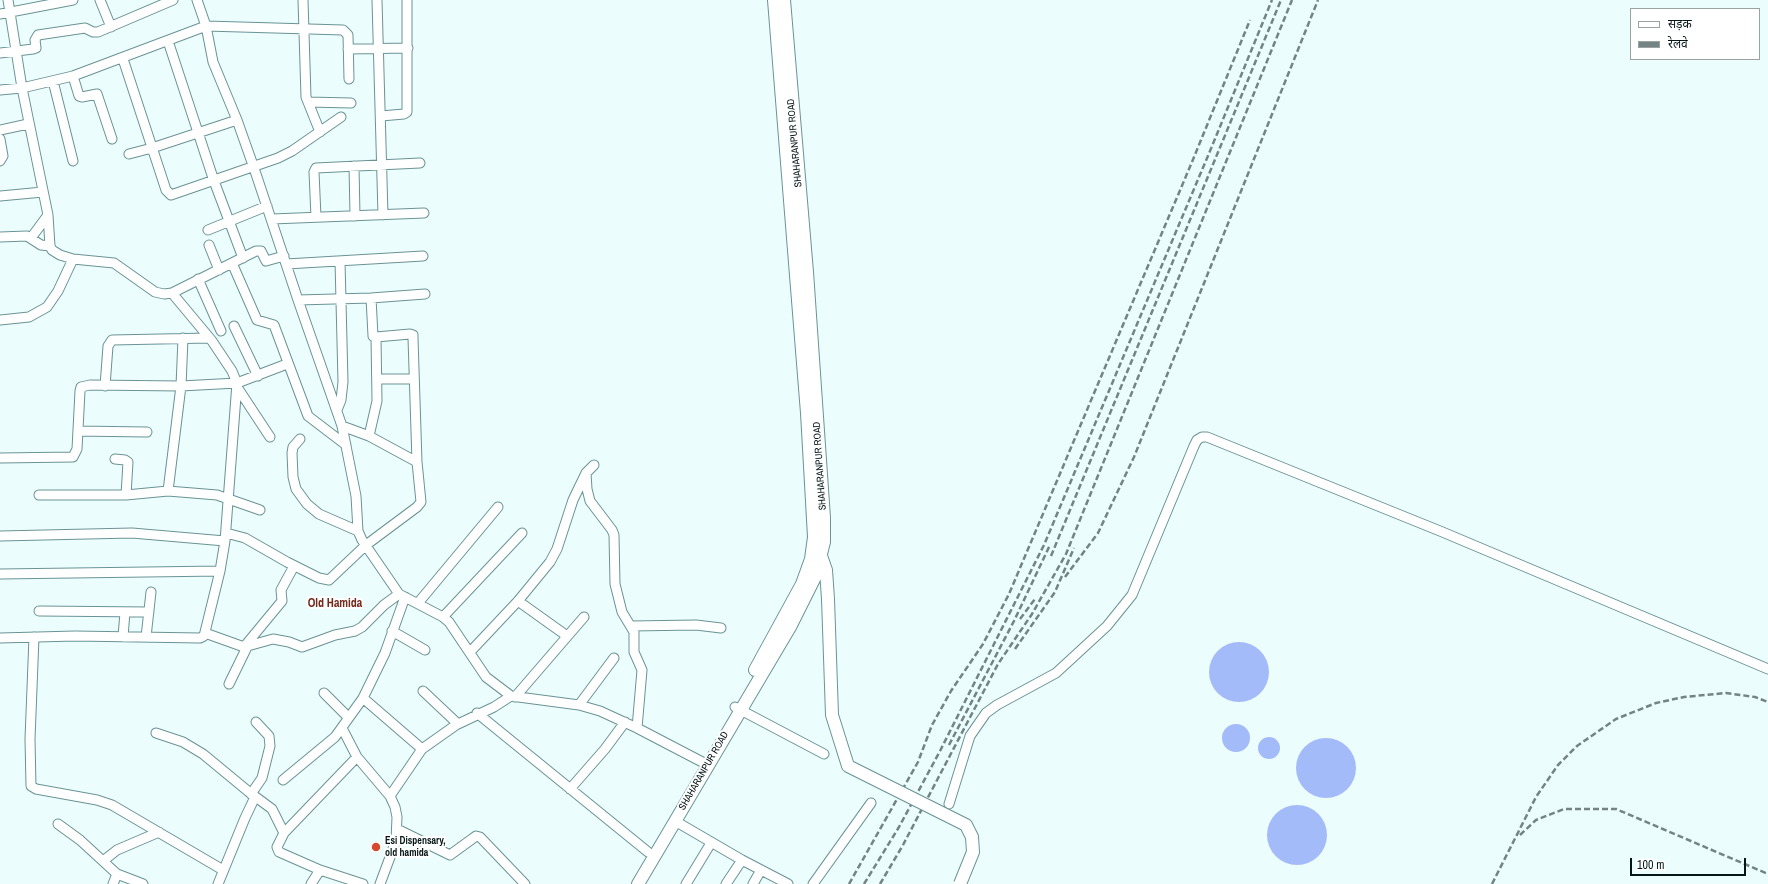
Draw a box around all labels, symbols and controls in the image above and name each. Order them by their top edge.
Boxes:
legend [1630,8,1760,60]
text: सड़क [1668,16,1692,32]
text: रेलवे [1668,36,1688,52]
street label: SHAHARANPUR ROAD [785,98,805,188]
street label: SHAHARANPUR ROAD [811,421,829,511]
district label: Old Hamida [308,597,362,611]
street label: SHAHARANPUR ROAD [677,730,731,812]
place label: Esi Dispensary, old hamida [385,835,445,858]
marker: Esi Dispensary, old hamida [370,841,382,853]
scale bar [1632,850,1748,876]
text: 100 m [1637,857,1664,873]

